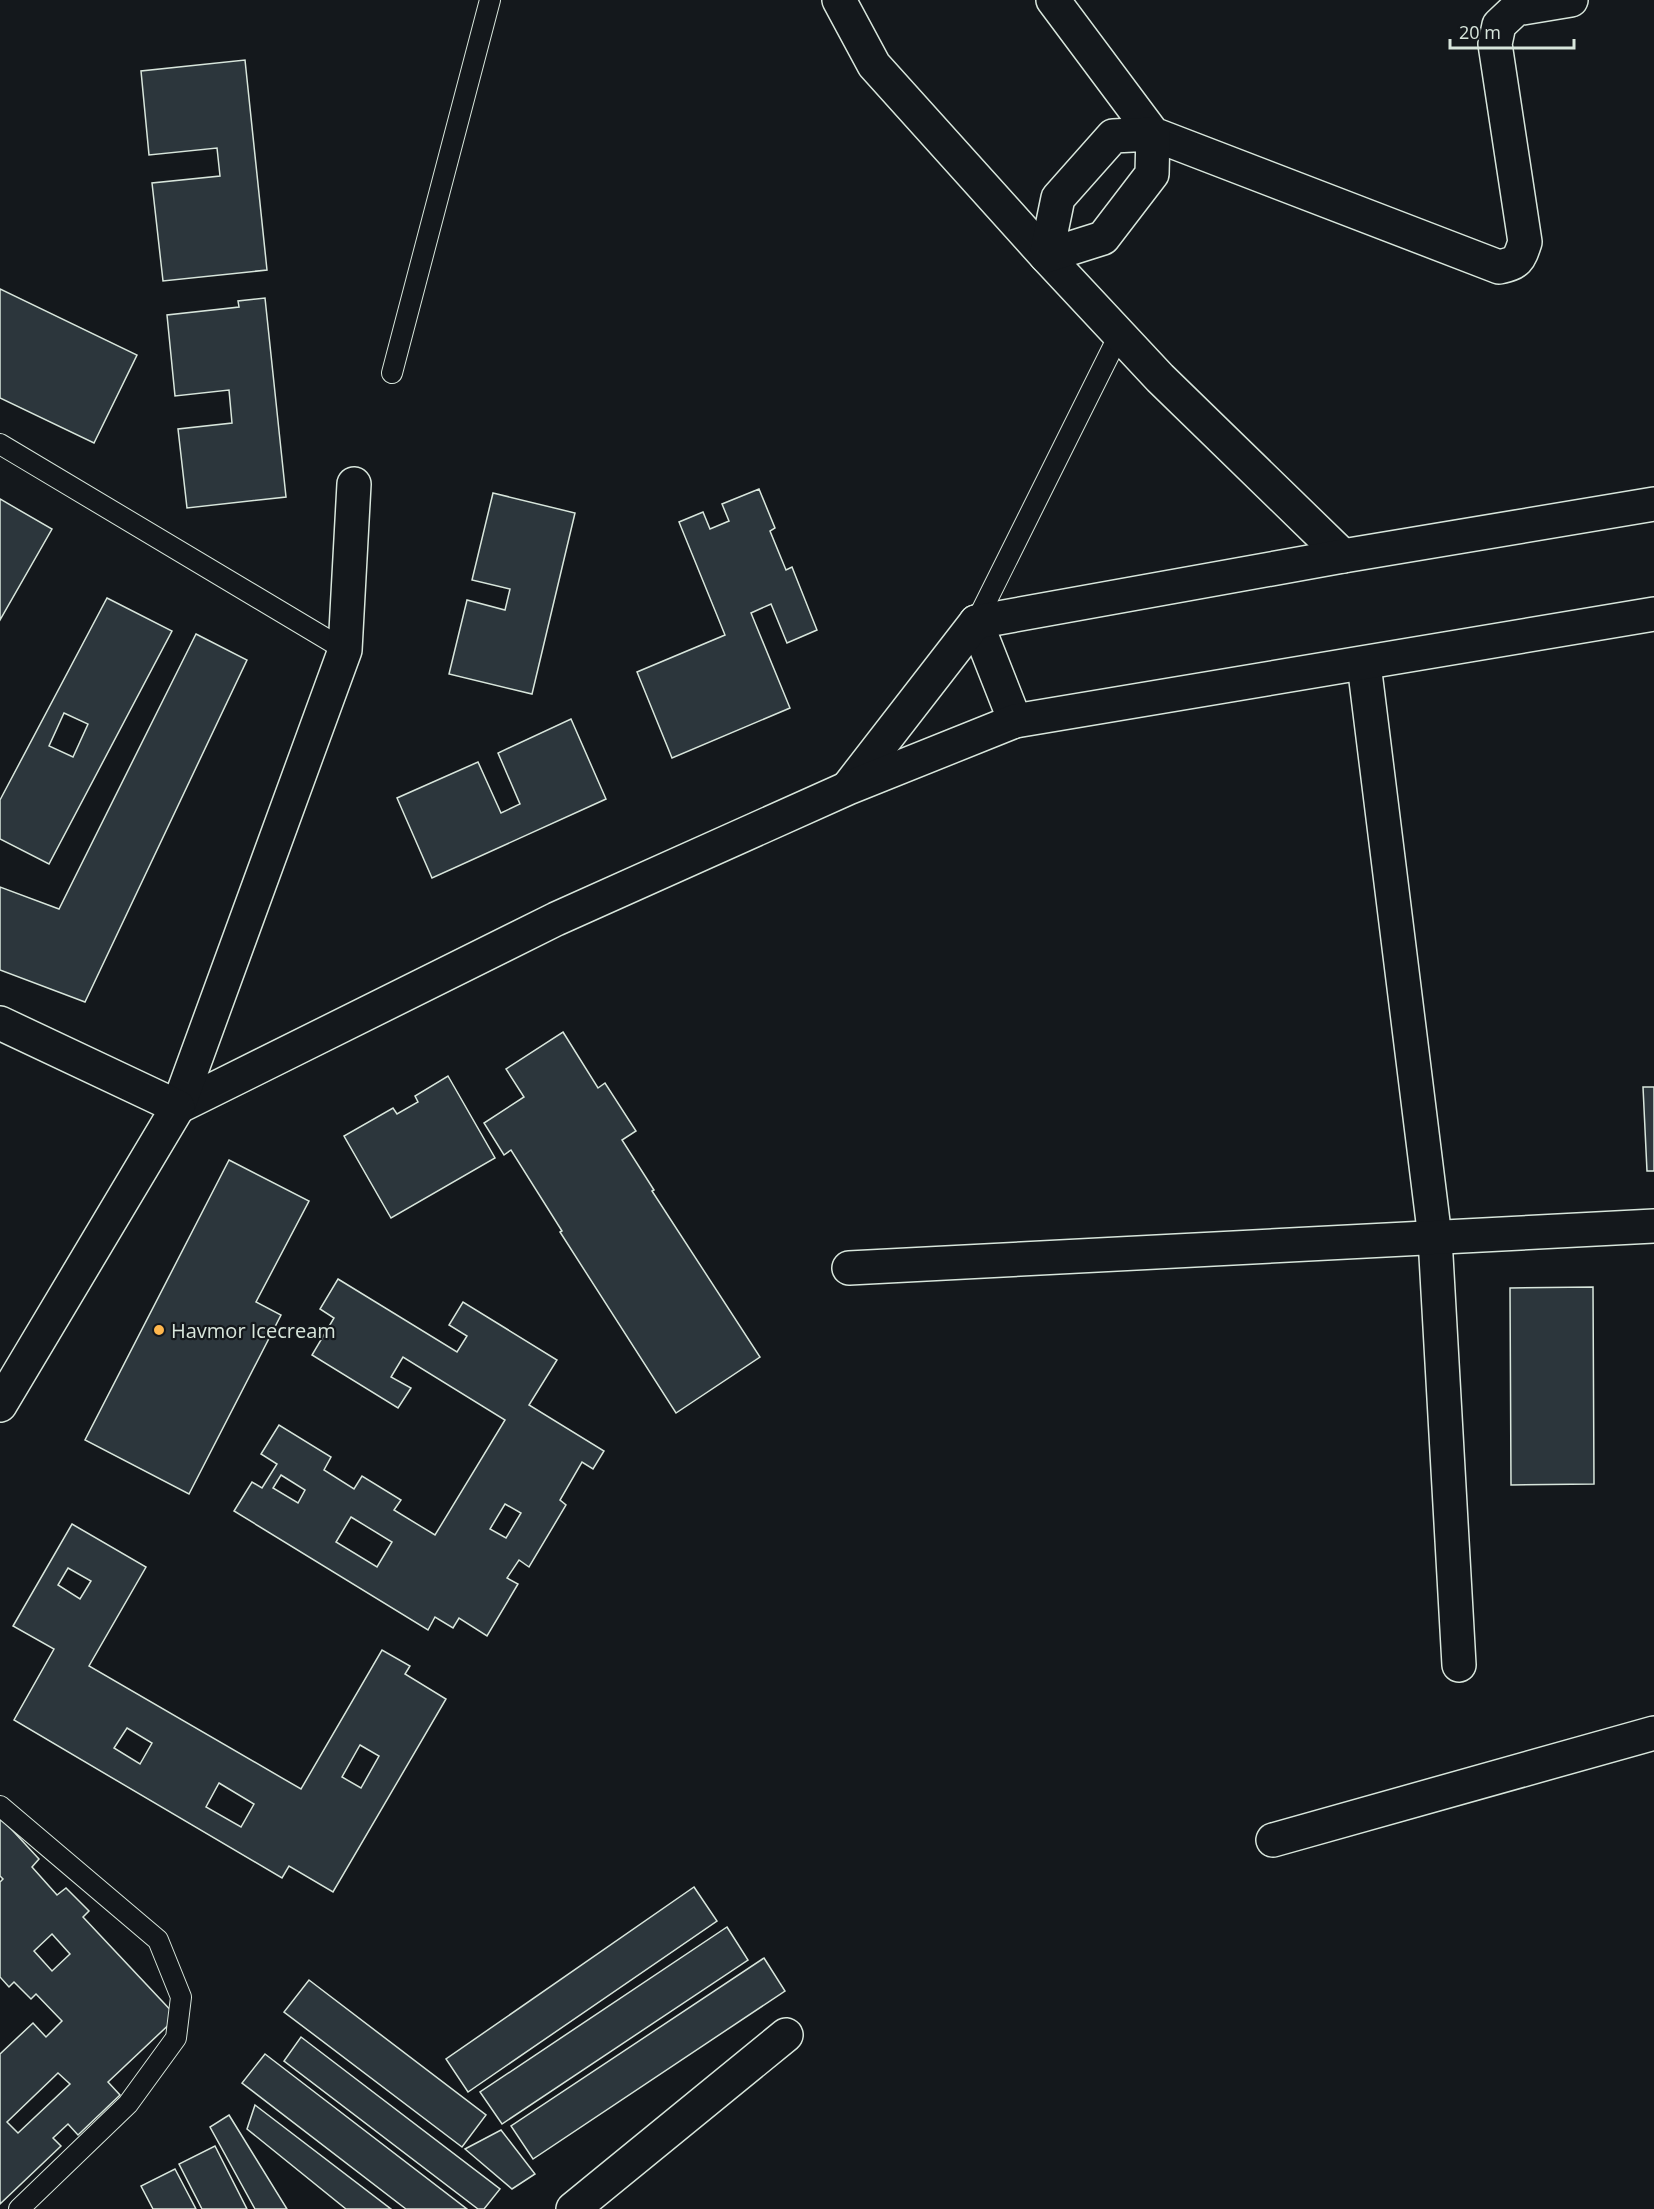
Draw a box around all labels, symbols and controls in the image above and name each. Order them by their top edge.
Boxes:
scale bar [1450,12,1574,50]
text: 20 m [1459,20,1501,44]
place label: Havmor Icecream [171,1317,336,1344]
marker: Havmor Icecream [152,1323,166,1337]

